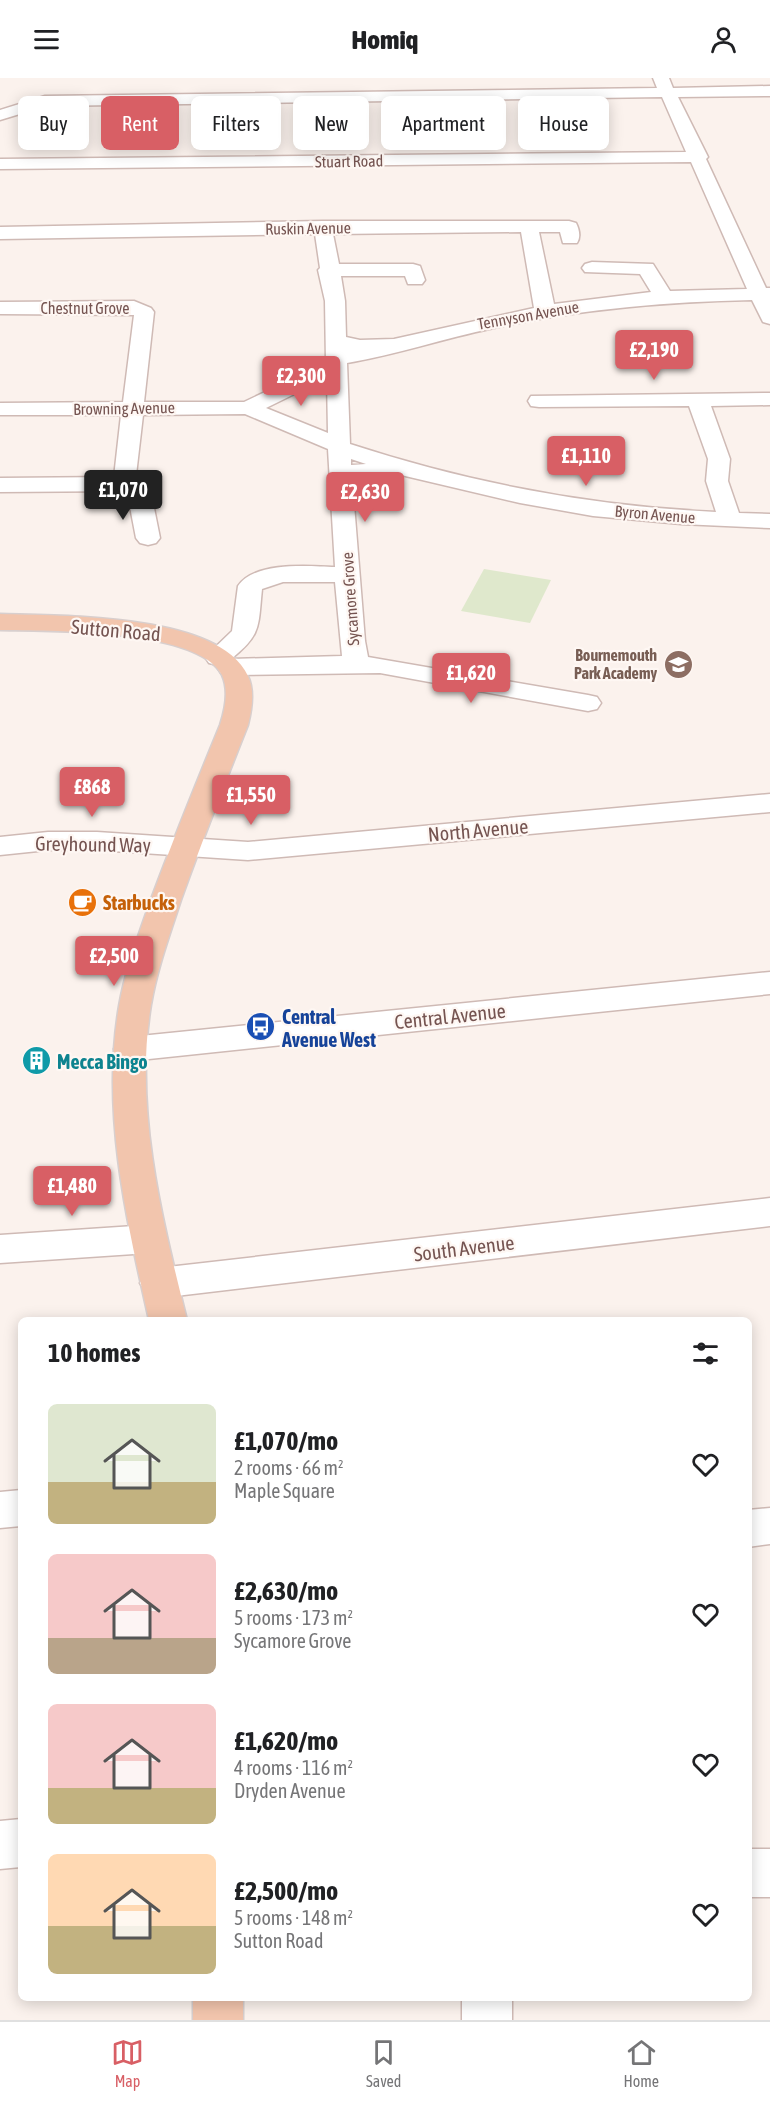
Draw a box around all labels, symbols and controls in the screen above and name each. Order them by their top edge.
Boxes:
icon: menu [30,23,63,56]
icon: person [707,23,740,56]
text: Homiq [352,24,418,55]
chip: Buy [18,96,89,150]
chip: Rent [101,96,179,150]
chip: Filters [191,96,281,150]
chip: New [293,96,369,150]
chip: Apartment [381,96,506,150]
chip: House [518,96,609,150]
street label: Stuart Road [315,151,383,171]
street label: Ruskin Avenue [265,218,351,238]
street label: Tennyson Avenue [476,297,580,334]
street label: Chestnut Grove [40,299,130,317]
pin: £2,190 [605,330,703,381]
text: £2,190 [629,338,679,361]
pin: £2,300 [252,356,350,407]
text: £2,300 [276,364,326,387]
street label: Browning Avenue [73,398,175,419]
pin: £1,110 [537,436,635,487]
text: £1,110 [561,444,611,467]
pin: £1,070 [74,470,172,521]
pin: £2,630 [316,472,414,523]
text: £1,070 [98,478,148,501]
text: £2,630 [340,480,390,503]
street label: Byron Avenue [614,502,696,527]
street label: Sycamore Grove [338,552,363,646]
street label: Sutton Road [70,615,162,645]
place label: Bournemouth Park Academy [574,646,657,682]
school or university icon: Bournemouth Park Academy [662,648,694,680]
pin: £1,620 [422,653,520,704]
text: £1,620 [446,661,496,684]
pin: £868 [56,767,128,818]
text: £868 [74,775,110,798]
pin: £1,550 [202,775,300,826]
text: £1,550 [226,783,276,806]
street label: North Avenue [427,814,529,846]
street label: Greyhound Way [35,831,151,857]
cafe icon: Starbucks [66,886,98,918]
place label: Starbucks [103,891,175,914]
pin: £2,500 [65,936,163,987]
text: £2,500 [89,944,139,967]
street label: Central Avenue [393,999,507,1033]
place label: Central Avenue West [281,1005,376,1051]
bus stop icon: Central Avenue West [245,1011,277,1043]
building icon: Mecca Bingo [20,1045,52,1077]
place label: Mecca Bingo [57,1050,148,1073]
pin: £1,480 [23,1166,121,1217]
text: £1,480 [47,1174,97,1197]
street label: South Avenue [412,1230,516,1266]
icon: filters [689,1337,722,1370]
text: 10 homes [48,1338,141,1368]
text: £1,070/mo [234,1426,338,1456]
icon: home [96,1428,168,1500]
icon: heart [689,1448,722,1481]
text: 2 rooms · 66 m² [234,1456,344,1479]
text: Maple Square [234,1479,335,1502]
text: £2,630/mo [234,1576,338,1606]
icon: home [96,1578,168,1650]
icon: heart [689,1598,722,1631]
text: 5 rooms · 173 m² [234,1606,353,1629]
text: Sycamore Grove [234,1629,351,1652]
text: £1,620/mo [234,1726,338,1756]
icon: home [96,1728,168,1800]
icon: heart [689,1748,722,1781]
text: 4 rooms · 116 m² [234,1756,353,1779]
text: Dryden Avenue [234,1779,346,1802]
text: £2,500/mo [234,1876,338,1906]
icon: home [96,1878,168,1950]
icon: heart [689,1898,722,1931]
text: 5 rooms · 148 m² [234,1906,353,1929]
text: Sutton Road [234,1929,323,1952]
tab: Map [111,2036,144,2090]
tab: Saved [366,2036,401,2090]
tab: Home [623,2036,659,2090]

